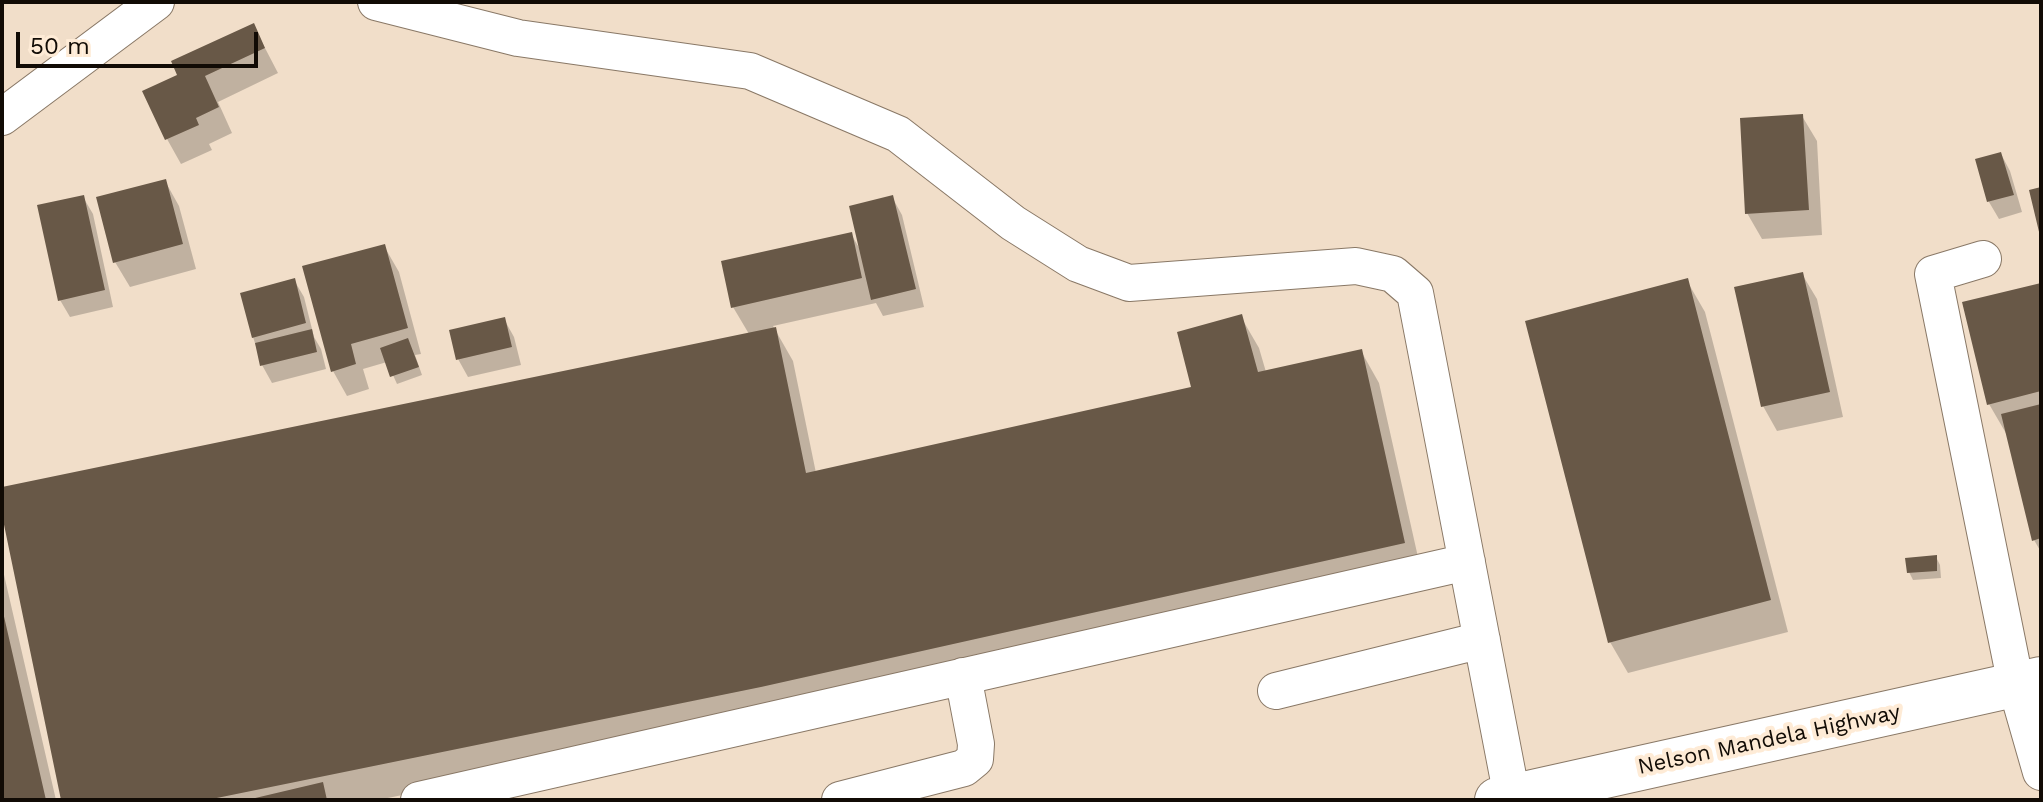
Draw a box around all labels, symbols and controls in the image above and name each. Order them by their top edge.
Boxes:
scale bar [20,16,262,66]
text: 50 m [30,32,90,60]
street label: Nelson Mandela Highway [1635,699,1903,781]

